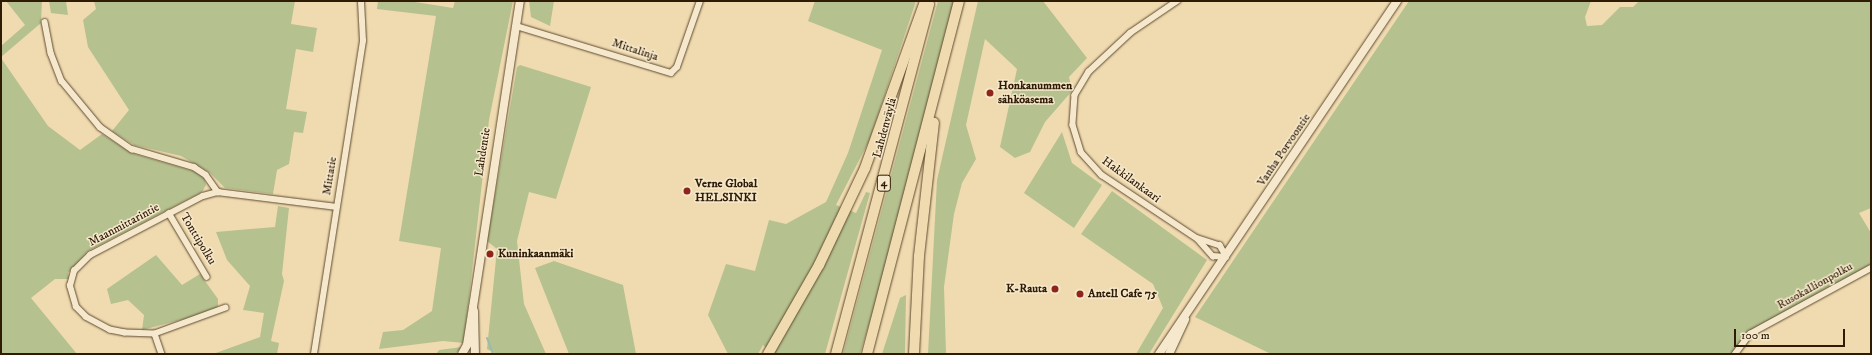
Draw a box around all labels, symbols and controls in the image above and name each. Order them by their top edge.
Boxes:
street label: Mittalinja [610,36,660,64]
place label: Honkanummen sähköasema [998,79,1072,107]
marker: Honkanummen sähköasema [985,88,995,98]
street label: Lahdenväylä [870,96,900,160]
street label: Vanha Porvoontie [1254,111,1314,189]
street label: Lahdentie [472,127,494,177]
street label: Hakkilankaari [1099,154,1163,206]
street label: Mittatie [320,156,340,196]
road number: 4 [876,174,892,192]
place label: Verne Global HELSINKI [695,177,757,205]
marker: Verne Global HELSINKI [682,186,692,196]
street label: Maanmittarintie [86,200,162,250]
street label: Tonttipolku [177,211,219,267]
place label: Kuninkaanmäki [498,247,573,261]
marker: Kuninkaanmäki [485,249,495,259]
street label: Rusokallionpolku [1775,259,1855,313]
place label: K-Rauta [1006,282,1047,296]
marker: K-Rauta [1050,284,1060,294]
place label: Antell Cafe 75 [1088,287,1157,301]
marker: Antell Cafe 75 [1075,289,1085,299]
scale bar [1736,321,1847,347]
text: 100 m [1741,328,1770,343]

